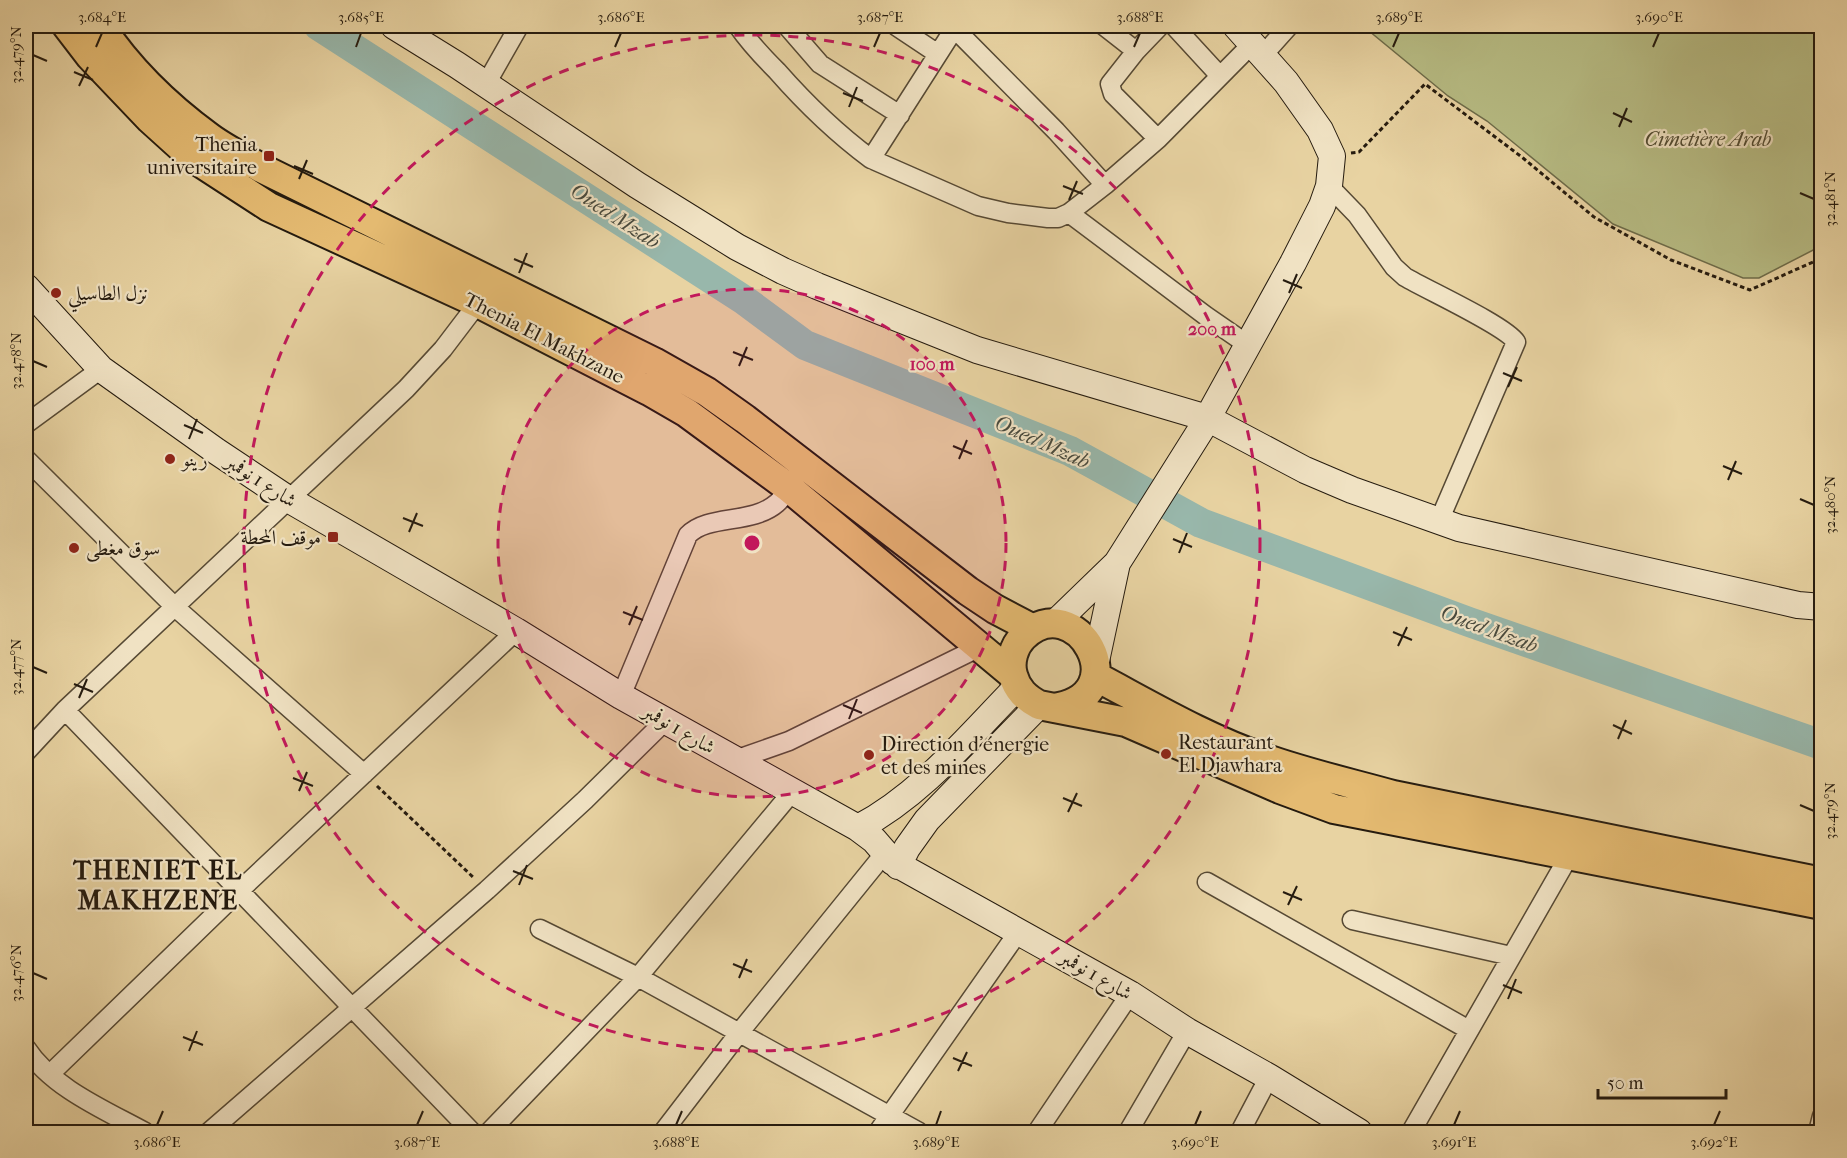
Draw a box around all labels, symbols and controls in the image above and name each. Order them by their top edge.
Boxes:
text: 3.684°E [78,8,126,26]
text: 3.685°E [338,8,384,26]
text: 3.686°E [597,8,645,26]
text: 3.687°E [857,8,903,26]
text: 3.688°E [1117,8,1163,26]
text: 3.689°E [1375,8,1423,26]
text: 3.690°E [1635,8,1683,26]
text: 32.479°N [7,26,25,84]
park label: Cimetière Arab [1645,128,1771,151]
place label: Thenia universitaire [146,133,258,179]
marker: Thenia universitaire [262,149,276,163]
text: 32.481°N [1821,171,1839,227]
water label: Oued Mzab [566,178,664,254]
place label: نزل الطاسيلي [68,282,148,313]
marker: نزل الطاسيلي [49,286,63,300]
street label: Thenia El Makhzane [460,288,628,388]
text: 200 m [1188,319,1237,340]
text: 32.478°N [7,332,25,390]
text: 100 m [909,354,956,375]
water label: Oued Mzab [991,410,1094,474]
place label: رينو [180,448,208,472]
street label: شارع 1 نوفمبر [216,448,301,517]
marker: رينو [163,452,177,466]
text: 32.480°N [1821,475,1839,534]
place label: موقف المحطة [240,526,321,550]
marker: موقف المحطة [326,530,340,544]
centre of rings [742,533,762,553]
place label: سوق مغطى [86,537,160,562]
marker: سوق مغطى [67,541,81,555]
water label: Oued Mzab [1437,600,1541,658]
text: 32.477°N [7,638,25,695]
street label: شارع 1 نوفمبر [634,698,719,764]
place label: Restaurant El Djawhara [1178,731,1283,777]
place label: Direction d'énergie et des mines [881,733,1049,779]
marker: Restaurant El Djawhara [1159,747,1173,761]
marker: Direction d'énergie et des mines [862,748,876,762]
text: 32.479°N [1821,782,1839,840]
district label: THENIET EL MAKHZENE [72,855,243,916]
text: 32.476°N [7,943,25,1002]
street label: شارع 1 نوفمبر [1051,944,1136,1010]
scale bar [1598,1062,1726,1100]
text: 50 m [1607,1073,1644,1094]
text: 3.686°E [133,1133,181,1151]
text: 3.687°E [394,1133,440,1151]
text: 3.688°E [653,1133,699,1151]
text: 3.689°E [912,1133,960,1151]
text: 3.690°E [1171,1133,1219,1151]
text: 3.691°E [1431,1133,1477,1151]
text: 3.692°E [1690,1133,1738,1151]

